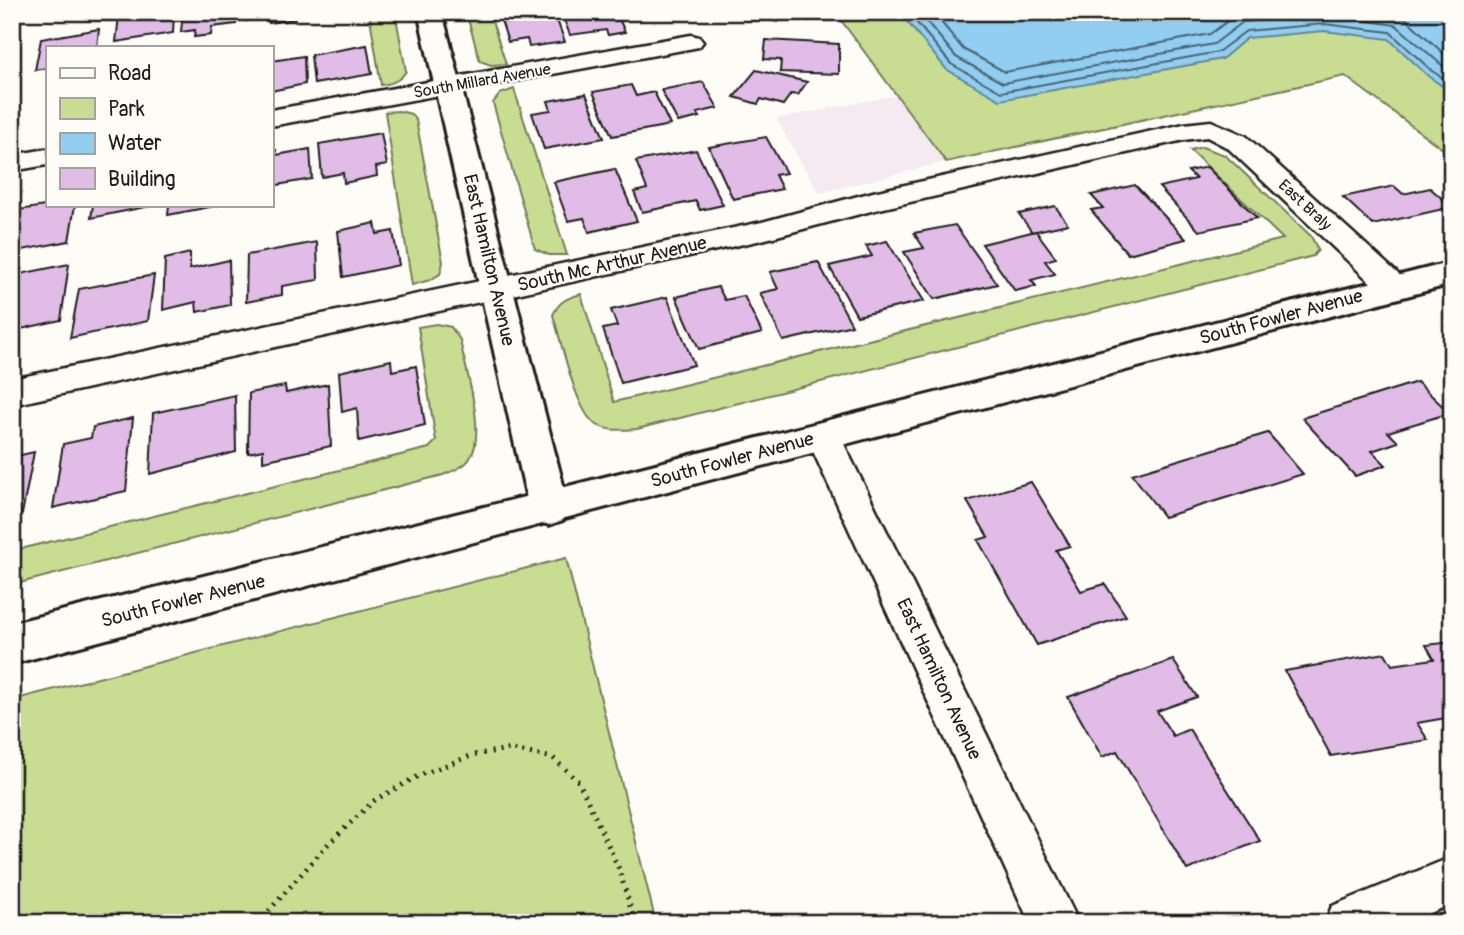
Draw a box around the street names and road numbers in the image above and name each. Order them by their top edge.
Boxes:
street label: South Millard Avenue [412,59,552,103]
street label: East Hamilton Avenue [458,172,521,349]
street label: East Braly [1274,175,1336,235]
street label: South Mc Arthur Avenue [515,230,710,297]
street label: South Fowler Avenue [1197,283,1366,350]
street label: South Fowler Avenue [648,426,817,493]
street label: South Fowler Avenue [99,569,268,633]
street label: East Hamilton Avenue [891,594,987,764]

